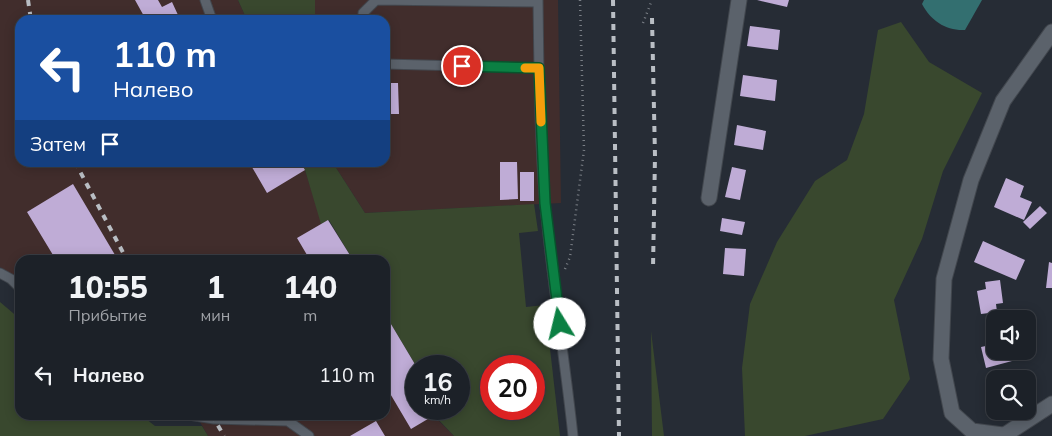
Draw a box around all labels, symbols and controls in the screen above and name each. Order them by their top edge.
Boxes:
text: 110 m [113,32,217,76]
icon: left [30,35,95,100]
pin [441,45,483,87]
icon: arrive [448,52,476,80]
text: Налево [113,75,193,103]
icon: arrive [96,130,124,158]
text: Затем [30,132,86,156]
text: 10:55 [68,268,148,306]
text: 1 [206,268,224,306]
text: 140 [283,268,337,306]
position arrow [533,297,585,349]
text: Прибытие [69,305,147,325]
text: мин [200,305,230,325]
text: m [303,305,317,325]
map controls [986,310,1036,420]
button: sound [986,310,1036,360]
speed limit sign: 20 [480,355,545,420]
icon: left [30,361,58,389]
text: Налево [73,363,145,387]
text: 110 m [319,363,375,387]
text: 16 [422,366,453,397]
button: search [986,370,1036,420]
text: km/h [424,392,451,407]

